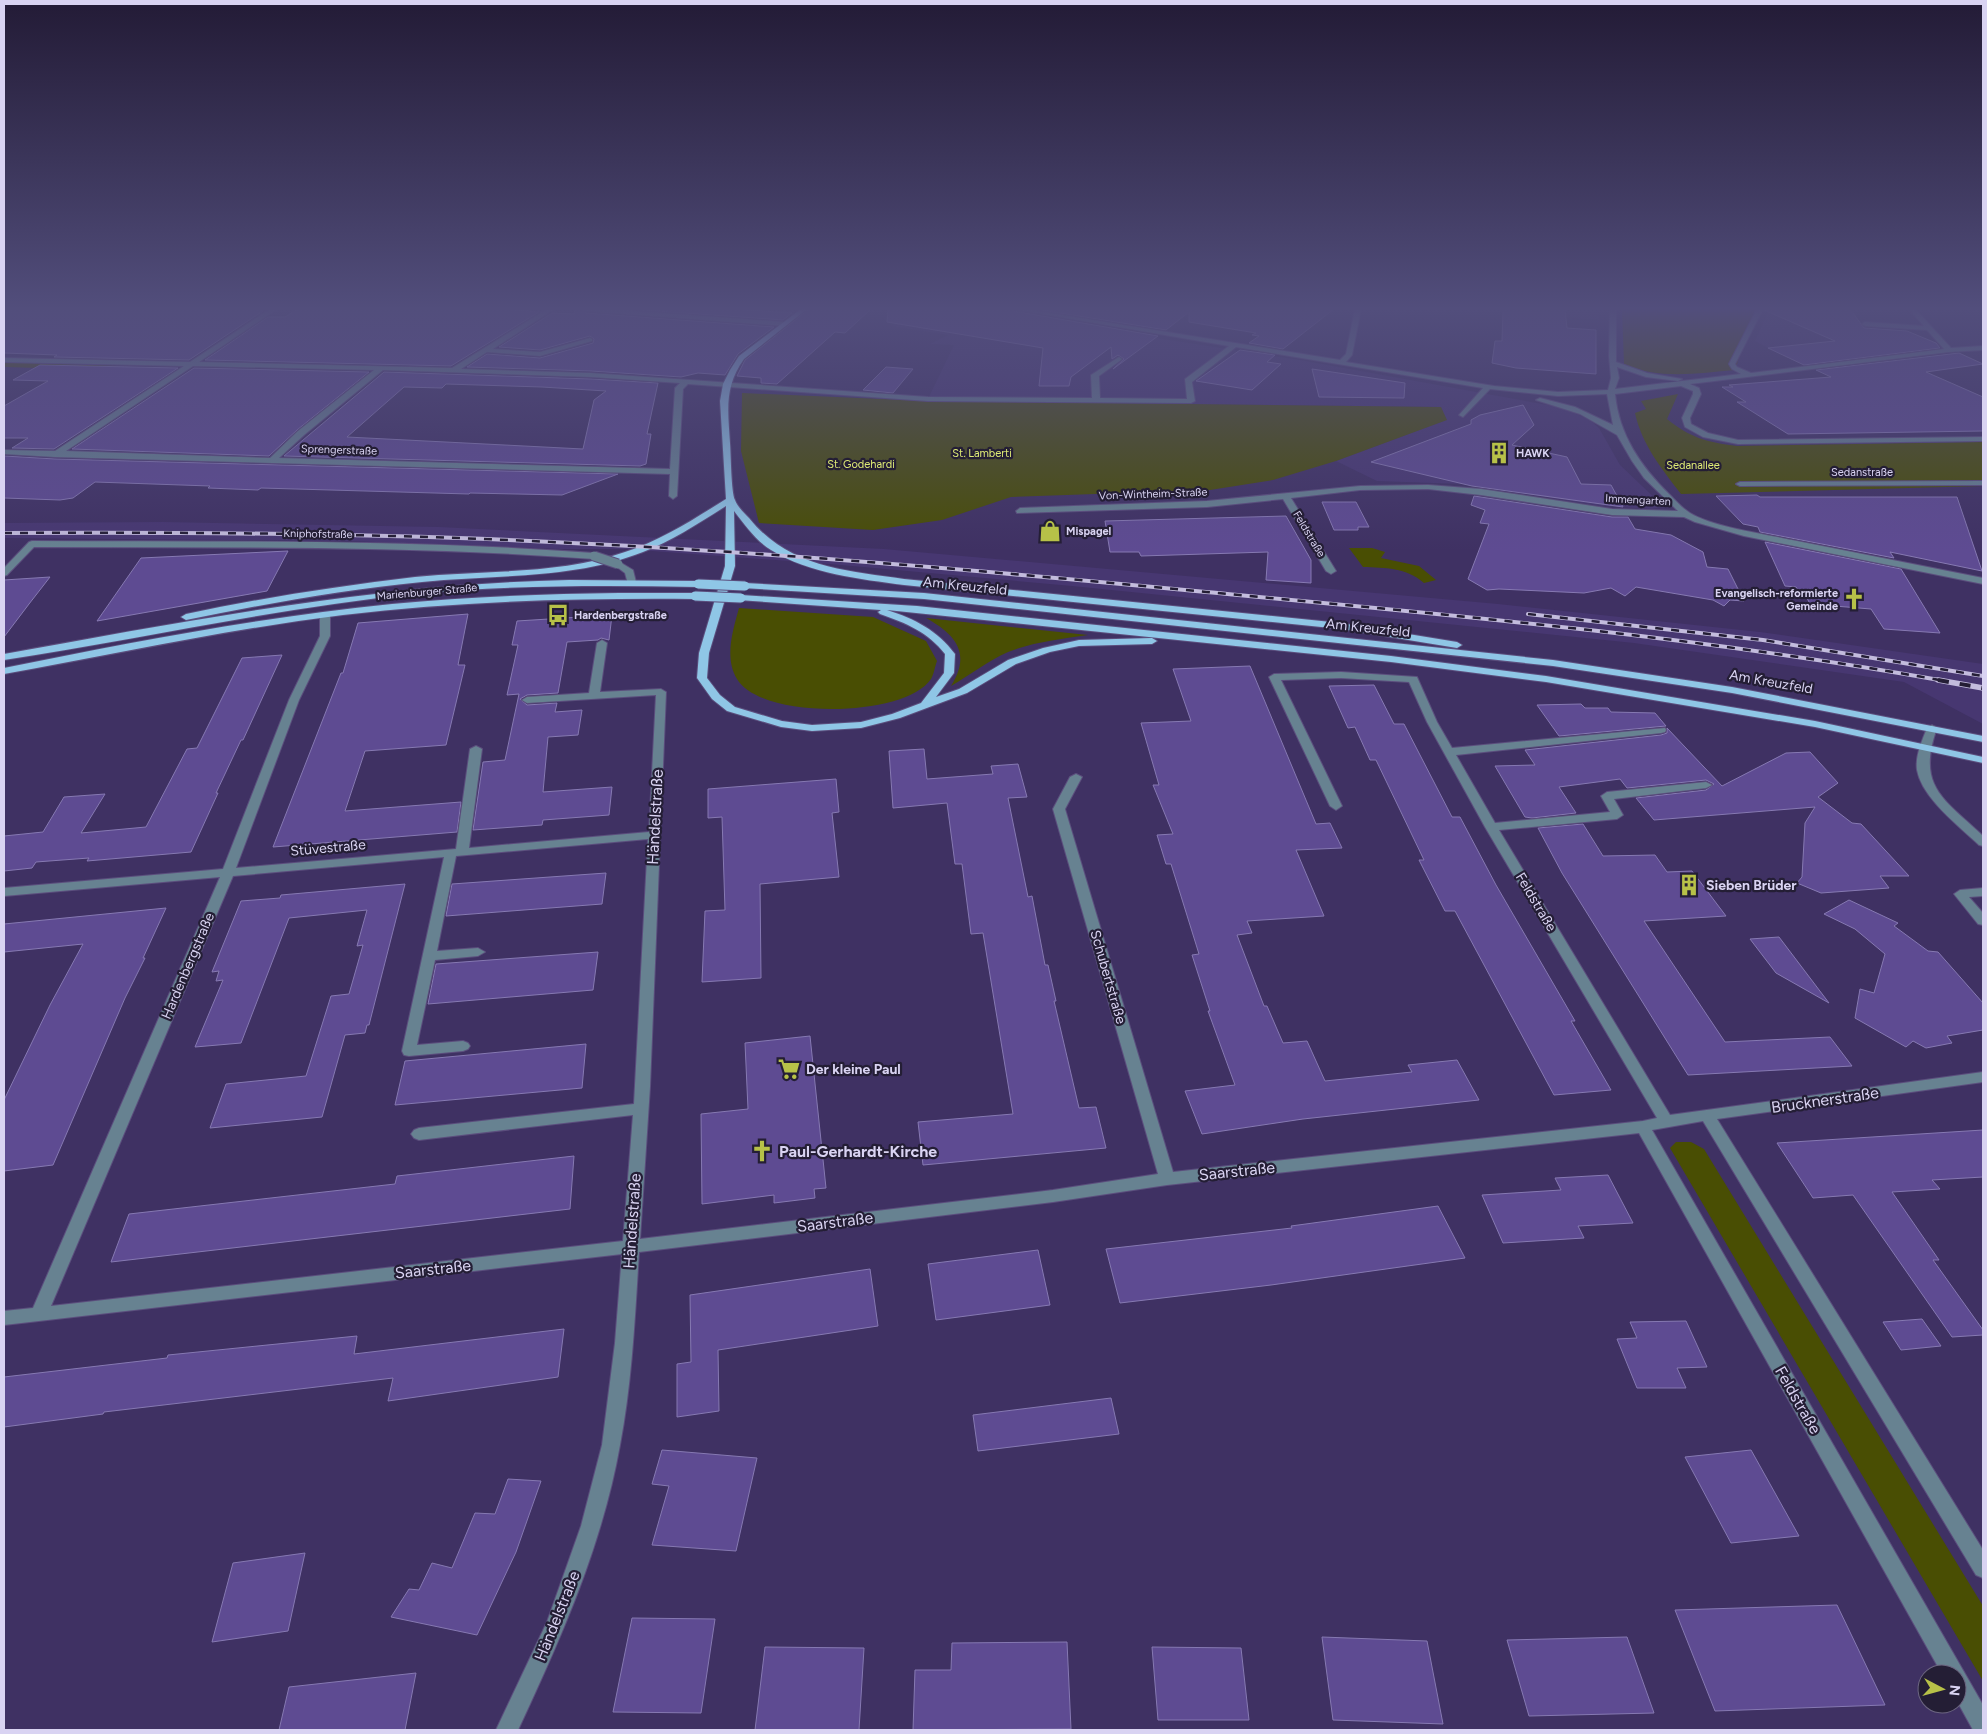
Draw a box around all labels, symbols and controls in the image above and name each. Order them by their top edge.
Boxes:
building icon: HAWK [1486,440,1512,466]
street label: Sprengerstraße [301,442,377,458]
park label: St. Lamberti [952,447,1012,460]
place label: HAWK [1516,447,1550,460]
park label: St. Godehardi [827,458,895,471]
park label: Sedanallee [1666,459,1720,472]
street label: Sedanstraße [1831,466,1893,479]
street label: Von-Wintheim-Straße [1098,486,1208,502]
street label: Immengarten [1605,492,1671,508]
street label: Feldstraße [1290,509,1328,559]
shop icon: Mispagel [1037,518,1063,544]
place label: Mispagel [1066,525,1112,538]
street label: Kniphofstraße [283,527,353,541]
street label: Am Kreuzfeld [922,573,1008,599]
street label: Marienburger Straße [376,581,478,603]
church icon: Evangelisch-reformierte Gemeinde [1841,586,1867,612]
place label: Evangelisch-reformierte Gemeinde [1715,587,1838,613]
bus stop icon: Hardenbergstraße [545,602,571,628]
place label: Hardenbergstraße [574,609,667,622]
street label: Am Kreuzfeld [1325,615,1411,641]
street label: Am Kreuzfeld [1728,666,1814,698]
street label: Händelstraße [643,769,667,865]
street label: Stüvestraße [290,836,367,860]
street label: Feldstraße [1512,869,1560,935]
building icon: Sieben Brüder [1676,872,1702,898]
place label: Sieben Brüder [1706,877,1797,894]
street label: Hardenbergstraße [158,910,218,1022]
street label: Schubertstraße [1086,928,1130,1026]
supermarket icon: Der kleine Paul [776,1056,802,1082]
place label: Der kleine Paul [806,1061,901,1078]
street label: Brucknerstraße [1770,1083,1880,1117]
church icon: Paul-Gerhardt-Kirche [749,1138,775,1164]
place label: Paul-Gerhardt-Kirche [779,1142,937,1161]
street label: Saarstraße [1198,1158,1276,1184]
street label: Händelstraße [619,1172,645,1269]
street label: Saarstraße [796,1208,874,1236]
street label: Saarstraße [394,1256,472,1282]
street label: Feldstraße [1771,1363,1825,1437]
street label: Händelstraße [530,1568,584,1664]
north arrow [1917,1664,1967,1714]
text: N [1945,1684,1963,1697]

